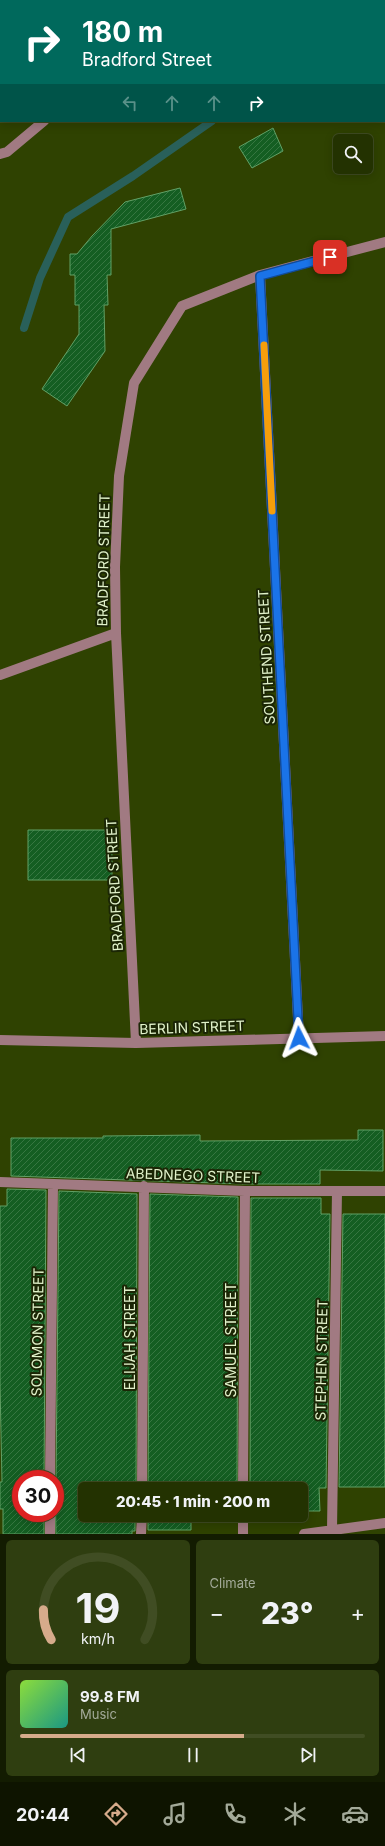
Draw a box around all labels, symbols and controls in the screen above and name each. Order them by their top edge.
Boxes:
text: 180 m [82,15,163,49]
icon: right [16,16,68,68]
text: Bradford Street [82,49,212,70]
icon: left [119,92,141,114]
icon: ahead [161,92,183,114]
icon: ahead [203,92,225,114]
icon: right [245,92,267,114]
map controls [333,134,373,174]
button: search [333,134,373,174]
pin [313,240,347,274]
icon: arrive [319,246,341,268]
street label: BRADFORD STREET [93,493,113,627]
street label: SOUTHEND STREET [254,589,278,725]
street label: BRADFORD STREET [102,818,126,952]
street label: BERLIN STREET [139,1017,245,1037]
position arrow [278,1017,320,1059]
street label: ABEDNEGO STREET [126,1164,260,1186]
street label: SOLOMON STREET [27,1268,47,1396]
street label: SAMUEL STREET [222,1283,239,1397]
street label: ELIJAH STREET [121,1286,138,1390]
street label: STEPHEN STREET [311,1299,331,1421]
speed limit sign: 30 [12,1470,64,1522]
text: 20:45 · 1 min · 200 m [116,1492,270,1511]
text: Climate [210,1575,256,1591]
text: 19 [75,1583,120,1633]
text: 23° [261,1595,314,1631]
text: − [210,1600,224,1626]
text: + [350,1600,365,1626]
text: km/h [81,1630,115,1647]
text: 99.8 FM [80,1687,140,1706]
text: Music [80,1706,117,1722]
icon: previous [67,1744,89,1766]
icon: pause [182,1744,204,1766]
icon: next [297,1744,319,1766]
icon: directions [102,1800,130,1828]
icon: music [161,1800,189,1828]
icon: phone [221,1800,249,1828]
icon: climate [281,1800,309,1828]
icon: car [341,1800,369,1828]
text: 20:44 [16,1804,70,1825]

